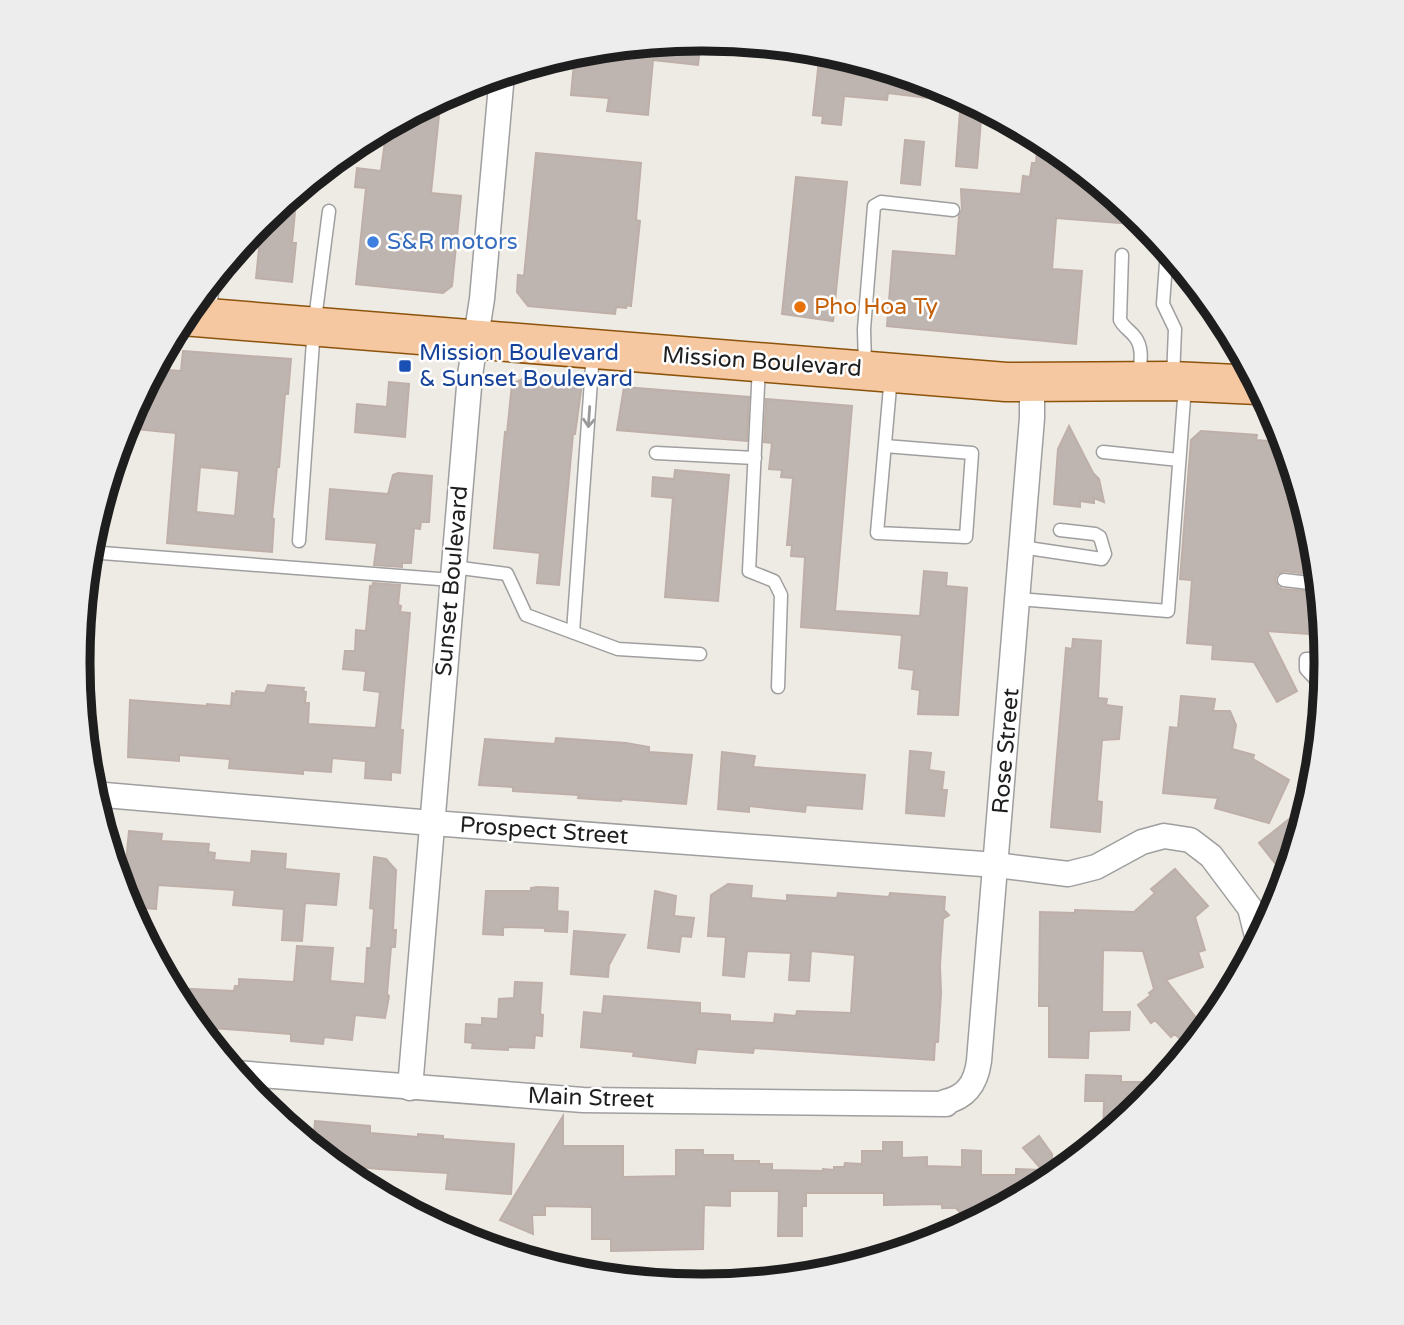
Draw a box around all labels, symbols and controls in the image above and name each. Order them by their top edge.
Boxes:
place label: S&R motors [387,228,518,256]
marker: S&R motors [365,234,381,250]
place label: Pho Hoa Ty [814,293,938,321]
marker: Pho Hoa Ty [792,299,808,315]
place label: Mission Boulevard & Sunset Boulevard [419,339,633,393]
street label: Mission Boulevard [661,341,863,383]
marker: Mission Boulevard & Sunset Boulevard [397,358,413,374]
one-way arrow [582,405,595,428]
street label: Sunset Boulevard [430,485,474,677]
street label: Rose Street [987,687,1025,815]
street label: Prospect Street [459,811,630,851]
street label: Main Street [527,1082,655,1114]

